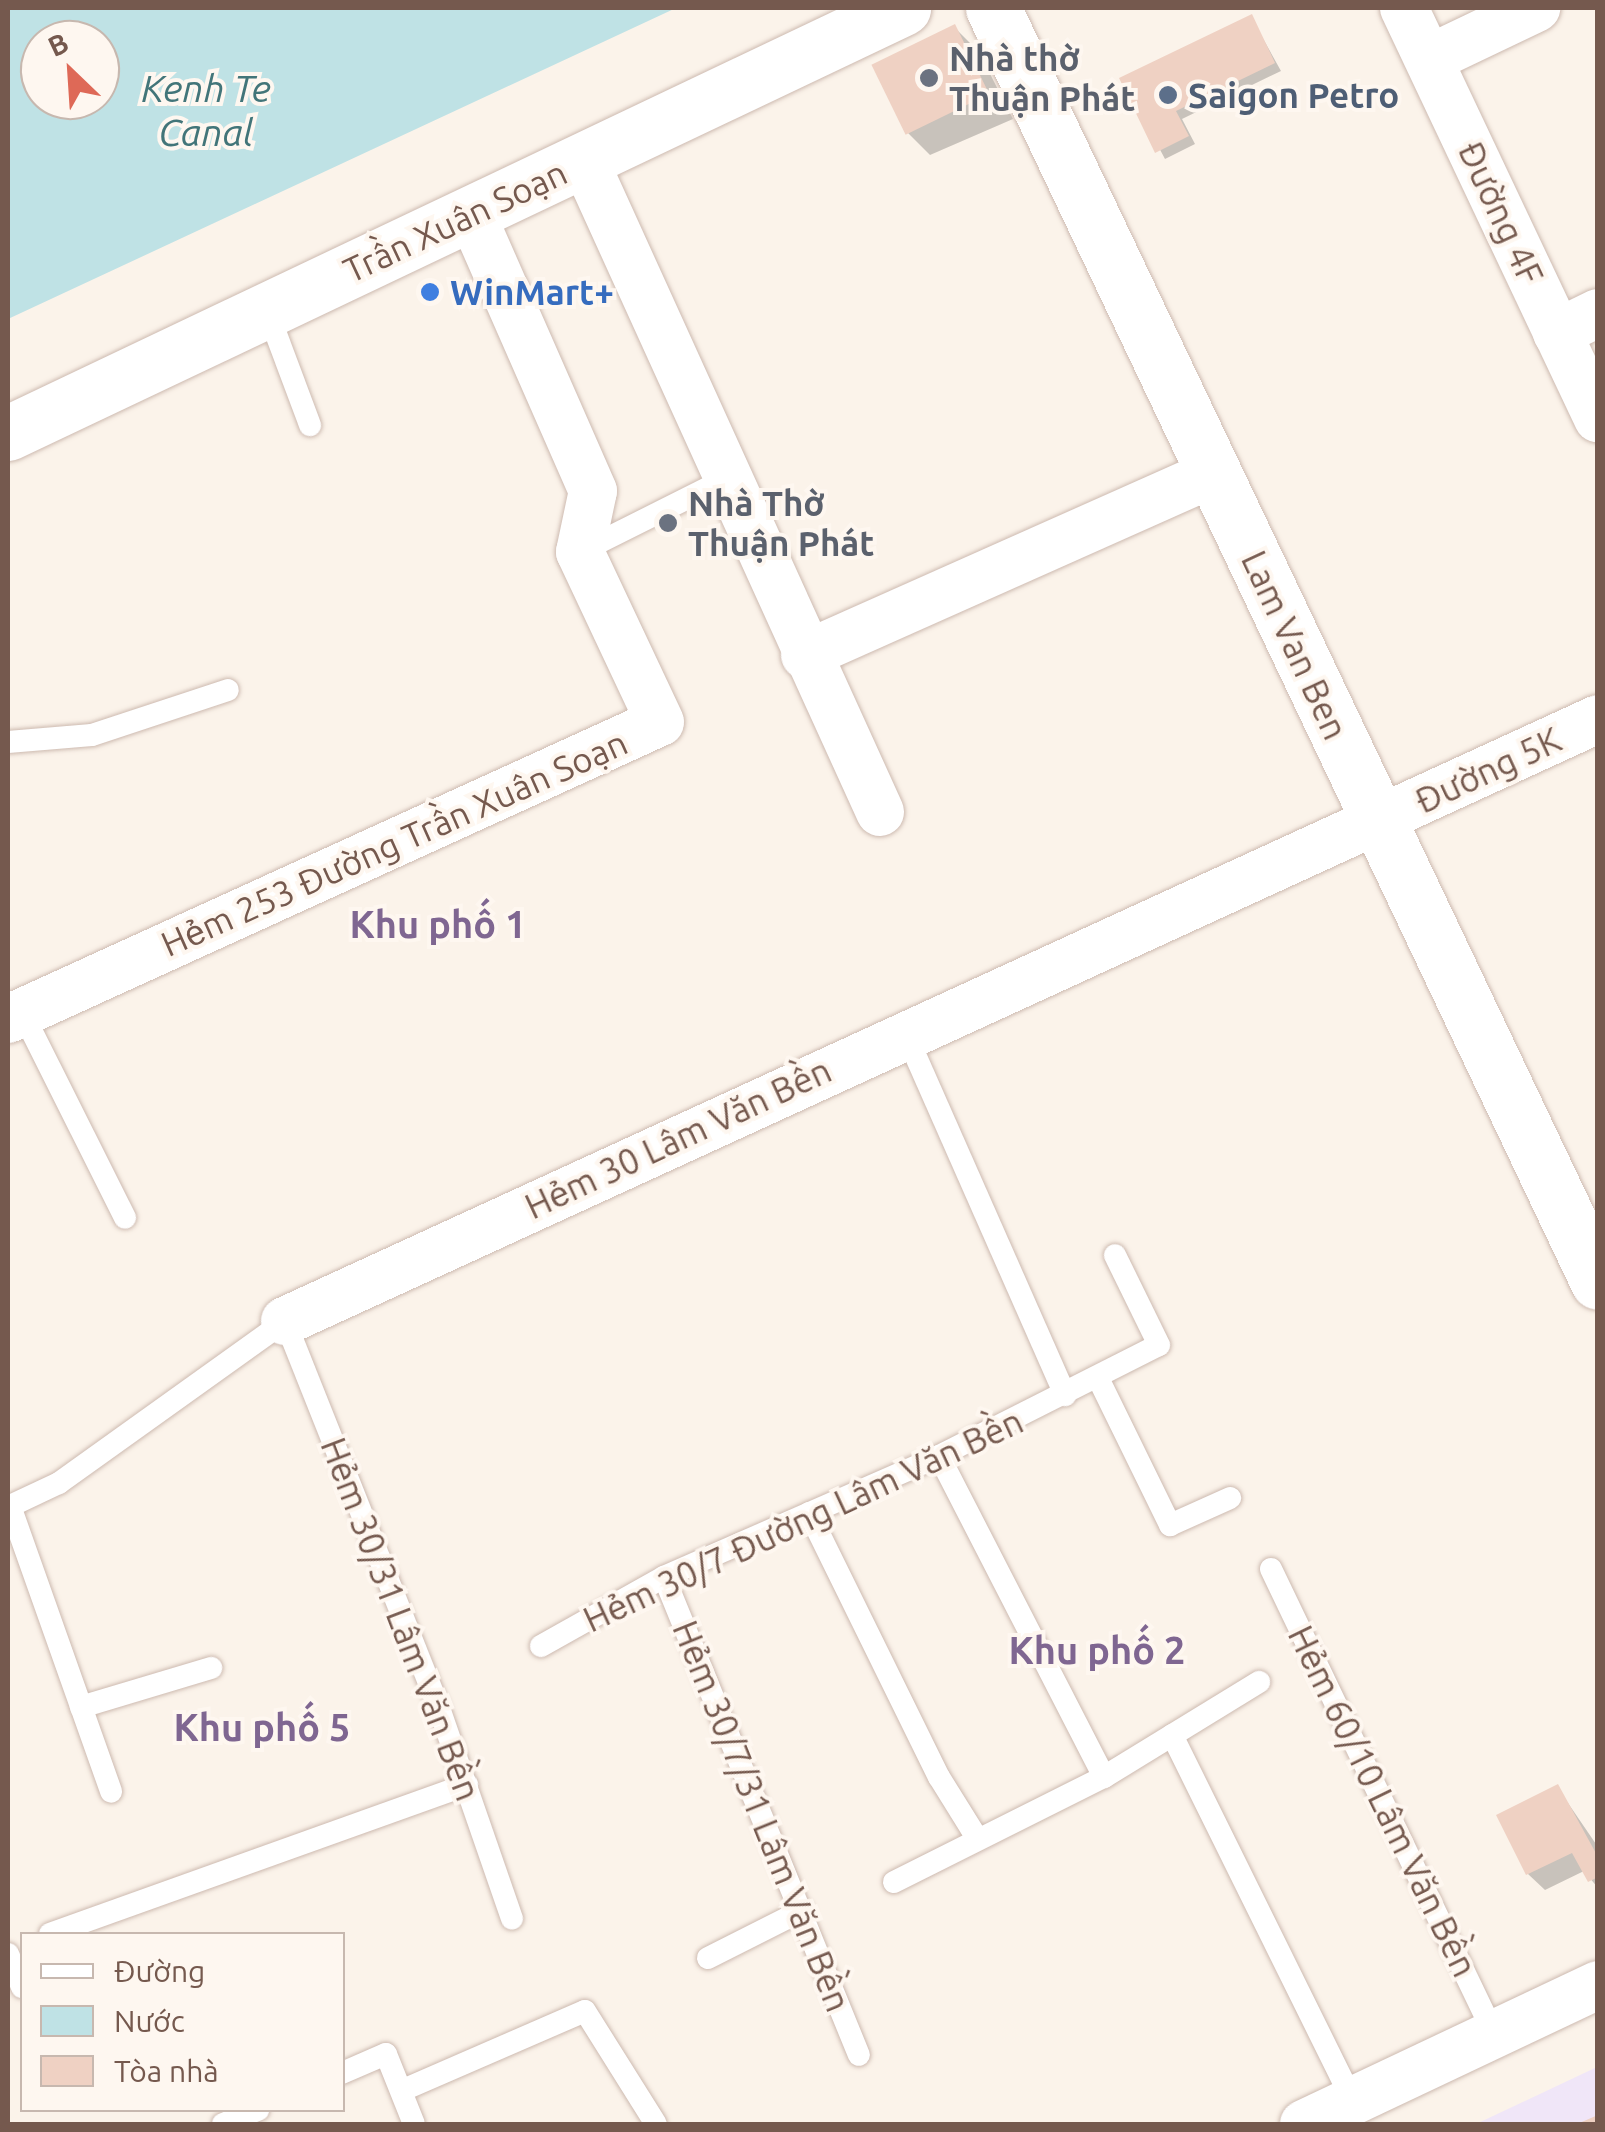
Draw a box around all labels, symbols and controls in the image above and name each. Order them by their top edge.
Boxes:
north arrow [20,20,120,120]
text: B [43,26,73,62]
place label: Nhà thờ Thuận Phát [949,37,1135,119]
water label: Kenh Te Canal [141,66,271,156]
marker: Nhà thờ Thuận Phát [918,67,940,89]
place label: Saigon Petro [1188,74,1399,116]
marker: Saigon Petro [1157,84,1179,106]
street label: Đường 4F [1450,135,1552,291]
street label: Trần Xuân Soạn [337,151,573,291]
place label: WinMart+ [450,271,614,313]
marker: WinMart+ [419,281,441,303]
place label: Nhà Thờ Thuận Phát [688,482,874,564]
marker: Nhà Thờ Thuận Phát [657,512,679,534]
street label: Lam Van Ben [1233,544,1357,746]
street label: Đường 5K [1409,718,1567,822]
street label: Hẻm 253 Đường Trần Xuân Soạn [155,721,633,965]
district label: Khu phố 1 [349,902,527,948]
street label: Hẻm 30 Lâm Văn Bền [518,1049,838,1227]
street label: Hẻm 30/7 Đường Lâm Văn Bền [577,1400,1029,1640]
street label: Hẻm 30/31 Lâm Văn Bền [312,1432,490,1806]
street label: Hẻm 30/7/31 Lâm Văn Bền [664,1614,860,2018]
street label: Hẻm 60/10 Lâm Văn Bền [1280,1619,1486,1983]
district label: Khu phố 2 [1008,1628,1186,1674]
district label: Khu phố 5 [173,1705,351,1751]
legend [20,1932,345,2112]
text: Đường [114,1954,205,1988]
text: Nước [114,2004,185,2038]
text: Tòa nhà [114,2054,219,2088]

